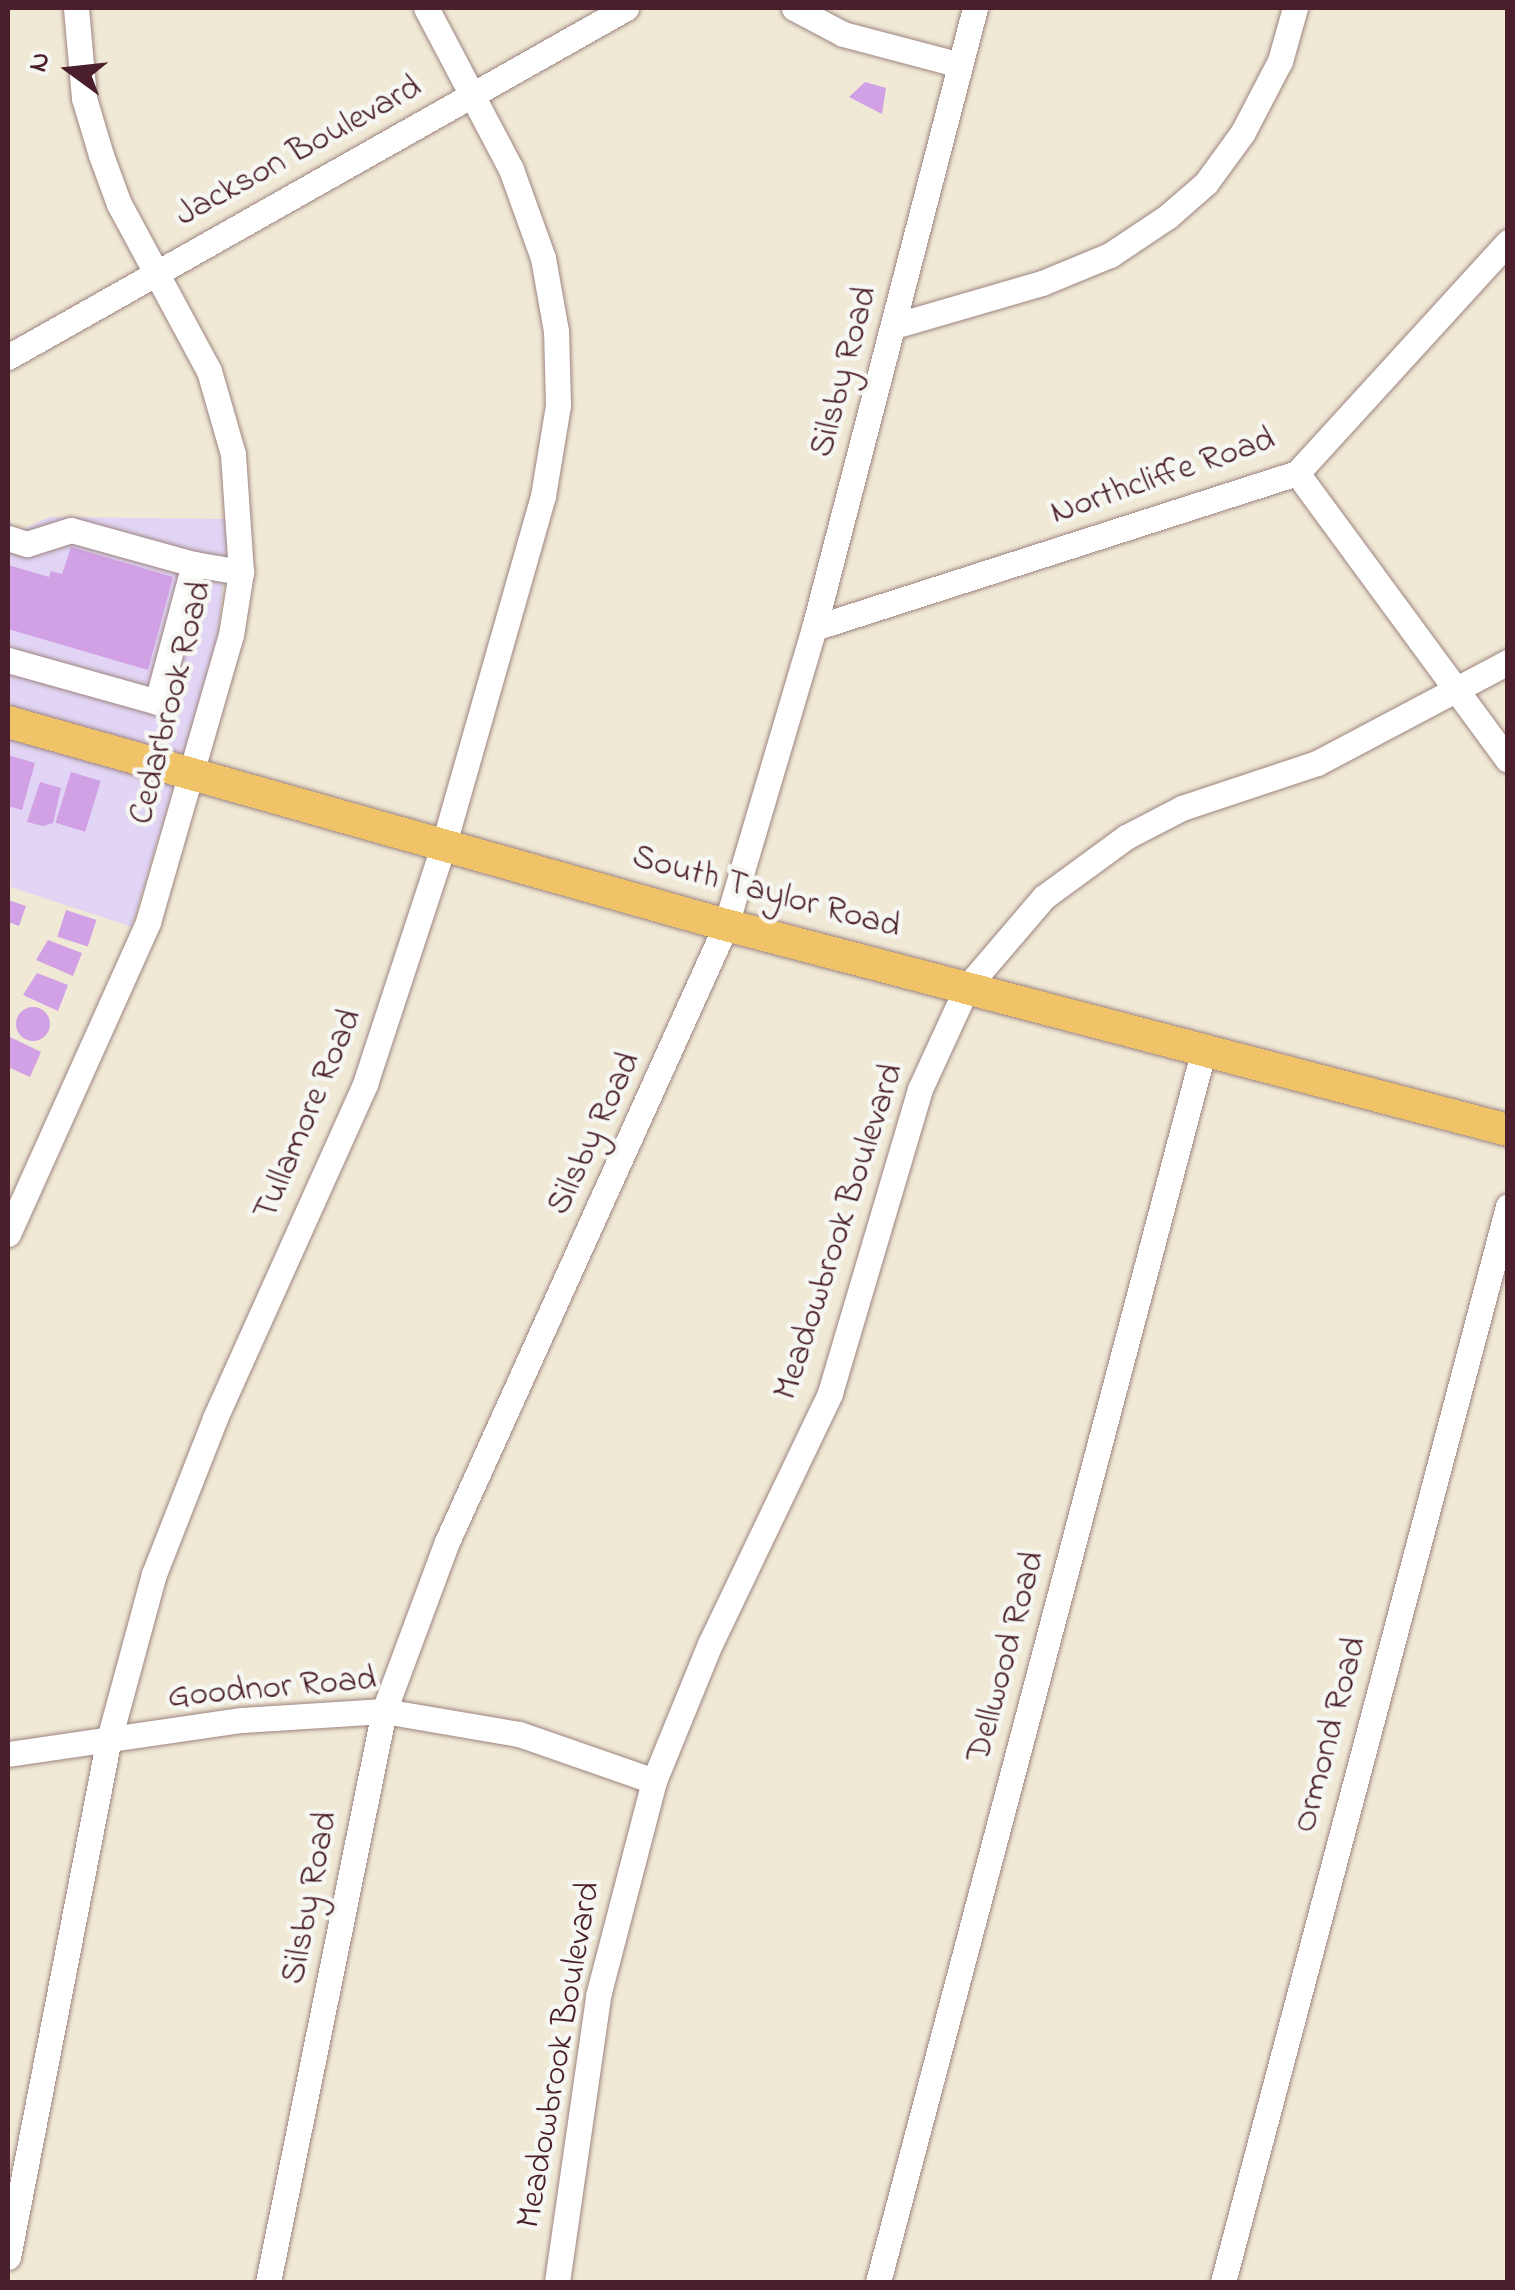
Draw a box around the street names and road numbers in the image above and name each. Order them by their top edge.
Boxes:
street label: Jackson Boulevard [169,67,429,237]
street label: Silsby Road [802,282,888,462]
street label: Northcliffe Road [1045,419,1281,535]
street label: Cedarbrook Road [121,577,223,829]
street label: South Taylor Road [627,837,905,949]
street label: Tullamore Road [246,1003,372,1227]
street label: Silsby Road [539,1046,651,1222]
street label: Meadowbrook Boulevard [766,1059,914,1405]
street label: Dellwood Road [959,1547,1055,1767]
street label: Ormond Road [1285,1632,1377,1838]
street label: Goodnor Road [166,1659,378,1719]
street label: Silsby Road [274,1808,348,1988]
street label: Meadowbrook Boulevard [509,1879,611,2231]

